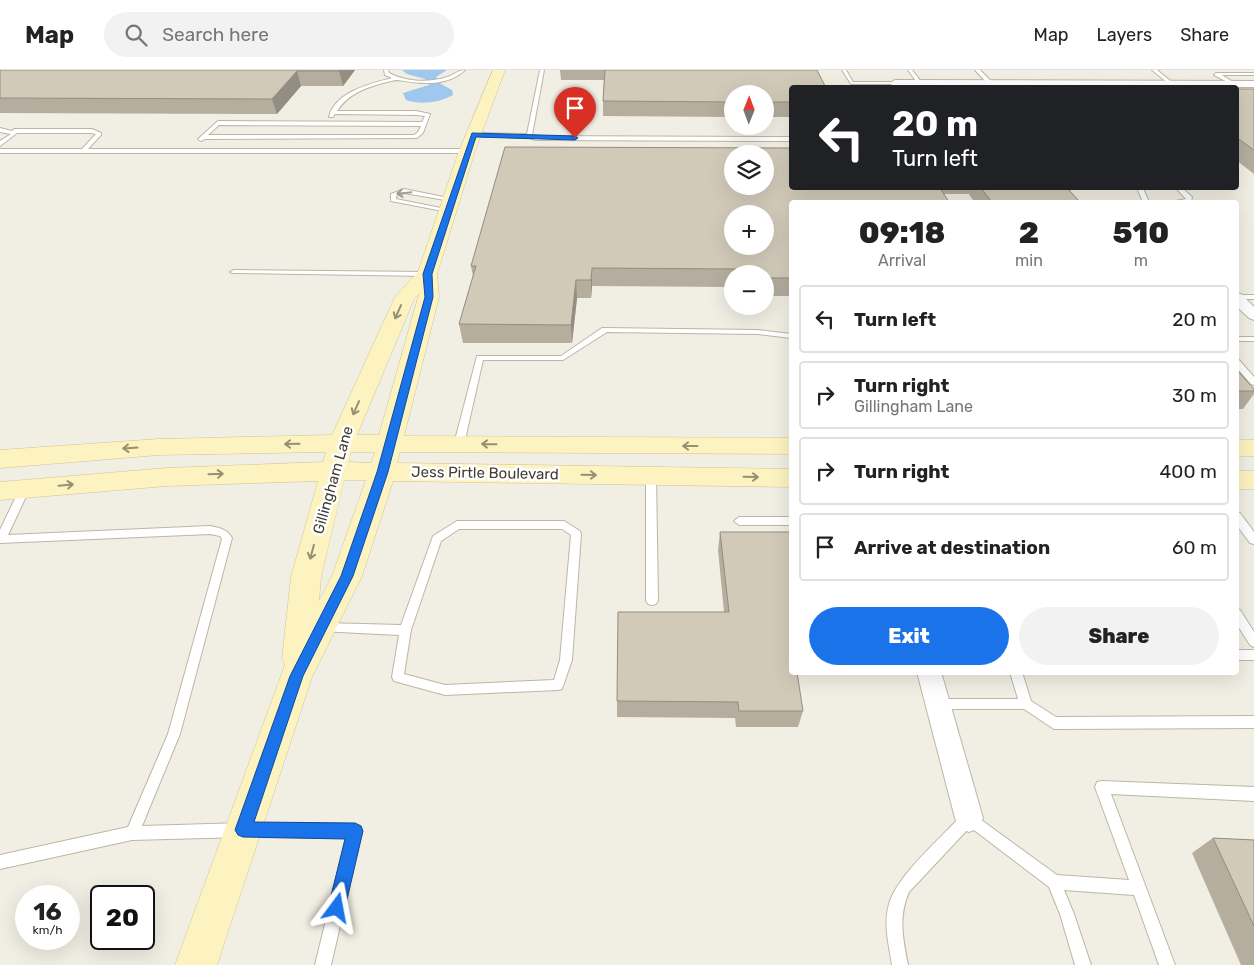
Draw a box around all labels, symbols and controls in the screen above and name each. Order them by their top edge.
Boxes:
search box [104,12,454,57]
text: Map [25,21,74,49]
icon: search [122,21,150,49]
text: Search here [162,23,269,46]
text: Map [1034,24,1069,46]
text: Layers [1097,24,1152,46]
text: Share [1180,24,1229,46]
north arrow [724,85,774,135]
map controls [724,85,774,315]
pin [554,87,596,138]
icon: arrive [561,94,589,122]
text: 20 m [892,103,978,145]
icon: left [809,105,874,170]
button: layers [724,145,774,195]
text: Turn left [892,145,978,172]
one-way arrow [396,189,412,198]
button: + [724,205,774,255]
text: 09:18 [859,215,945,251]
text: 2 [1019,215,1039,251]
text: 510 [1113,215,1169,251]
text: Arrival [878,251,926,270]
text: min [1015,251,1043,270]
text: m [1134,251,1148,270]
button: − [724,265,774,315]
one-way arrow [393,304,403,319]
icon: left [811,305,839,333]
text: Turn left [854,308,936,331]
text: 20 m [1172,308,1217,331]
text: Turn right [854,374,949,397]
icon: right [811,381,839,409]
text: 30 m [1172,384,1217,407]
text: Gillingham Lane [854,397,973,416]
one-way arrow [350,400,360,415]
street label: Gillingham Lane [309,424,357,536]
one-way arrow [284,439,300,448]
one-way arrow [481,439,498,449]
one-way arrow [682,441,698,451]
one-way arrow [122,443,138,452]
icon: right [811,457,839,485]
text: Turn right [854,460,949,483]
text: 400 m [1160,460,1217,483]
street label: Jess Pirtle Boulevard [411,463,559,483]
one-way arrow [207,469,223,479]
one-way arrow [580,470,597,480]
one-way arrow [743,472,759,482]
one-way arrow [58,480,74,489]
icon: arrive [811,533,839,561]
text: Arrive at destination [854,536,1050,559]
text: 60 m [1172,536,1217,559]
one-way arrow [307,544,317,560]
button: Exit [809,607,1009,665]
button: Share [1019,607,1219,665]
position arrow [310,881,362,933]
speed limit sign: 20 [90,885,155,950]
text: 16 [33,897,62,926]
text: km/h [33,923,62,937]

